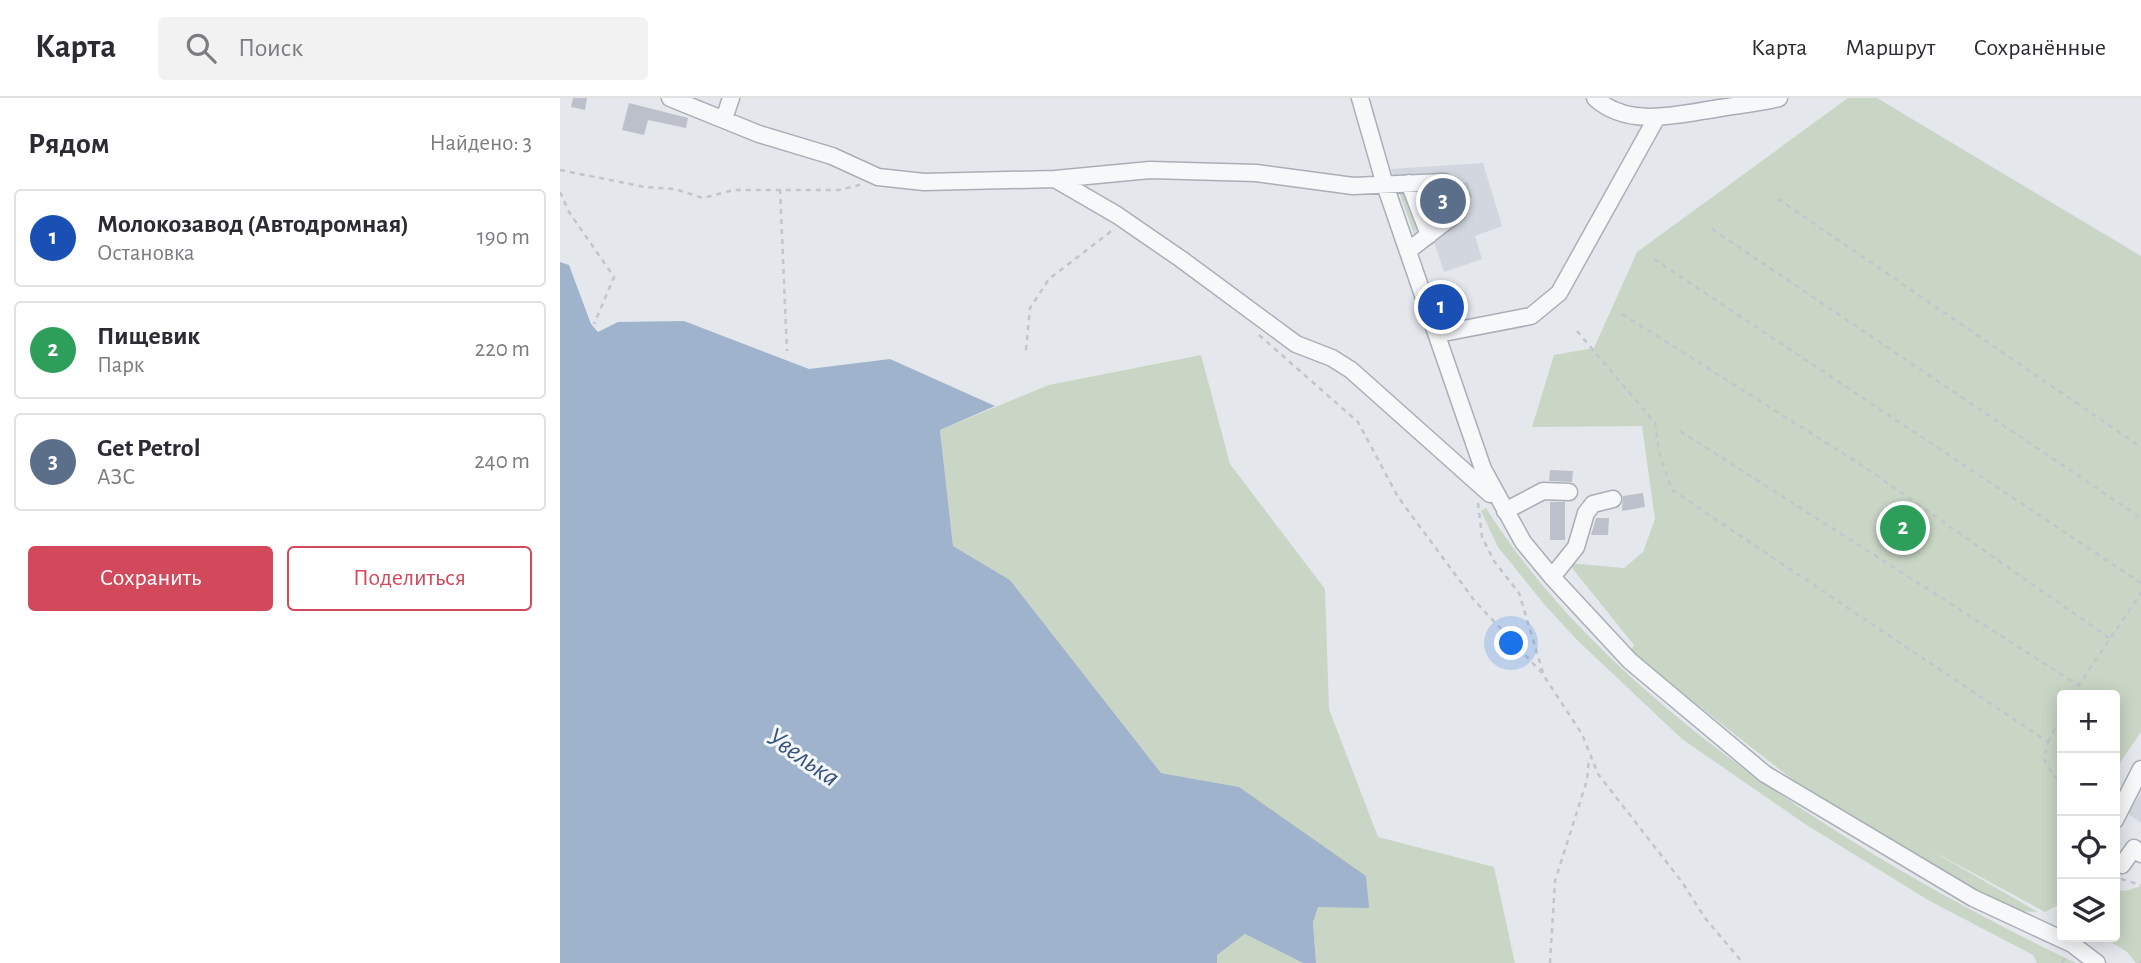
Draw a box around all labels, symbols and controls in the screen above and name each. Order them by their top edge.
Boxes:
search box [158,17,648,80]
icon: search [182,29,220,67]
text: Карта [35,31,116,64]
text: Поиск [238,35,303,61]
text: Карта [1751,36,1807,60]
text: Маршрут [1845,36,1935,60]
text: Сохранённые [1973,36,2106,60]
text: Рядом [28,129,110,159]
text: Найдено: 3 [430,132,532,155]
pin: 3 [1420,175,1466,227]
text: Молокозавод (Автодромная) [97,211,409,237]
text: 1 [49,226,57,249]
text: 190 m [477,226,530,249]
text: Остановка [97,242,195,265]
pin: 1 [1418,281,1464,333]
text: Пищевик [97,323,200,349]
text: 2 [48,338,58,361]
text: 220 m [475,338,530,361]
text: Парк [97,354,144,377]
text: Get Petrol [97,435,200,461]
text: 3 [48,450,58,473]
text: 240 m [474,450,530,473]
text: АЗС [97,466,135,489]
pin: 2 [1880,502,1926,554]
button: Сохранить [28,546,273,611]
button: Поделиться [287,546,532,611]
your location [1494,626,1528,660]
map controls [2057,690,2120,942]
button: + [2057,690,2120,753]
water label: Увелька [762,723,844,792]
button: − [2057,753,2120,816]
button: locate [2057,816,2120,879]
button: layers [2057,879,2120,942]

